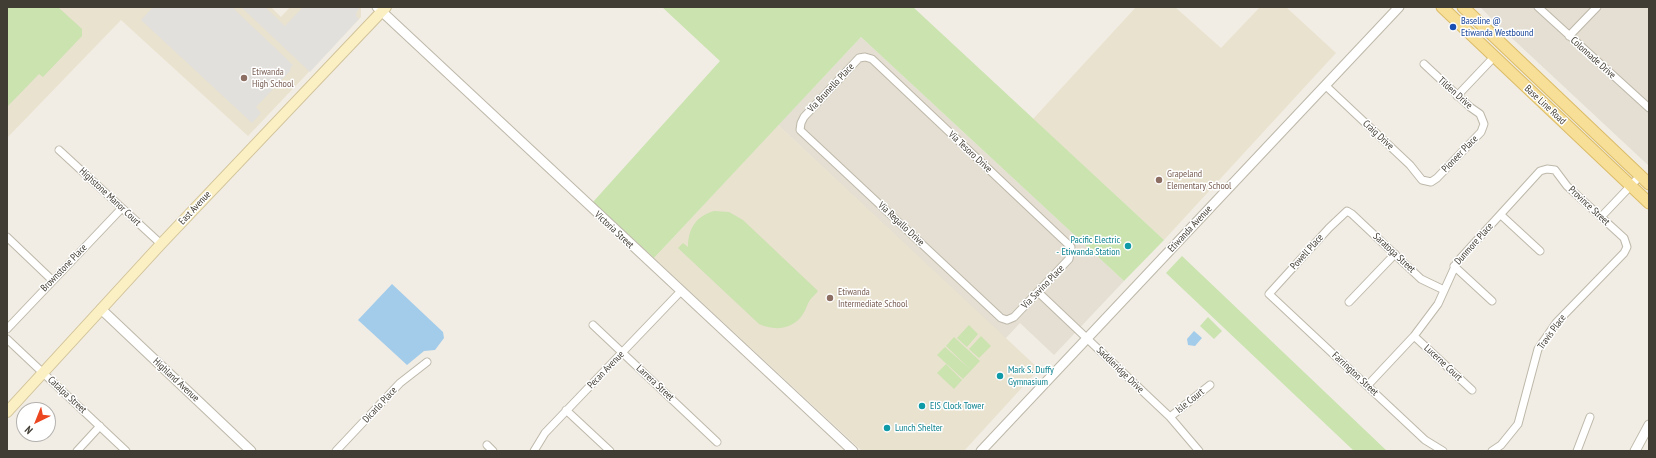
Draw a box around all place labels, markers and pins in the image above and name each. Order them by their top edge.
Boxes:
place label: Baseline @ Etiwanda Westbound [1461,15,1533,38]
marker: Baseline @ Etiwanda Westbound [1448,22,1458,32]
place label: Etiwanda High School [252,66,294,90]
marker: Etiwanda High School [239,73,249,83]
place label: Grapeland Elementary School [1167,168,1231,192]
marker: Grapeland Elementary School [1154,175,1164,185]
place label: Pacific Electric - Etiwanda Station [1056,234,1120,258]
marker: Pacific Electric - Etiwanda Station [1123,241,1133,251]
place label: Etiwanda Intermediate School [838,286,908,310]
marker: Etiwanda Intermediate School [825,293,835,303]
place label: Mark S. Duffy Gymnasium [1008,364,1054,388]
marker: Mark S. Duffy Gymnasium [995,371,1005,381]
place label: EIS Clock Tower [930,400,984,412]
marker: EIS Clock Tower [917,401,927,411]
place label: Lunch Shelter [895,422,942,434]
marker: Lunch Shelter [882,423,892,433]

